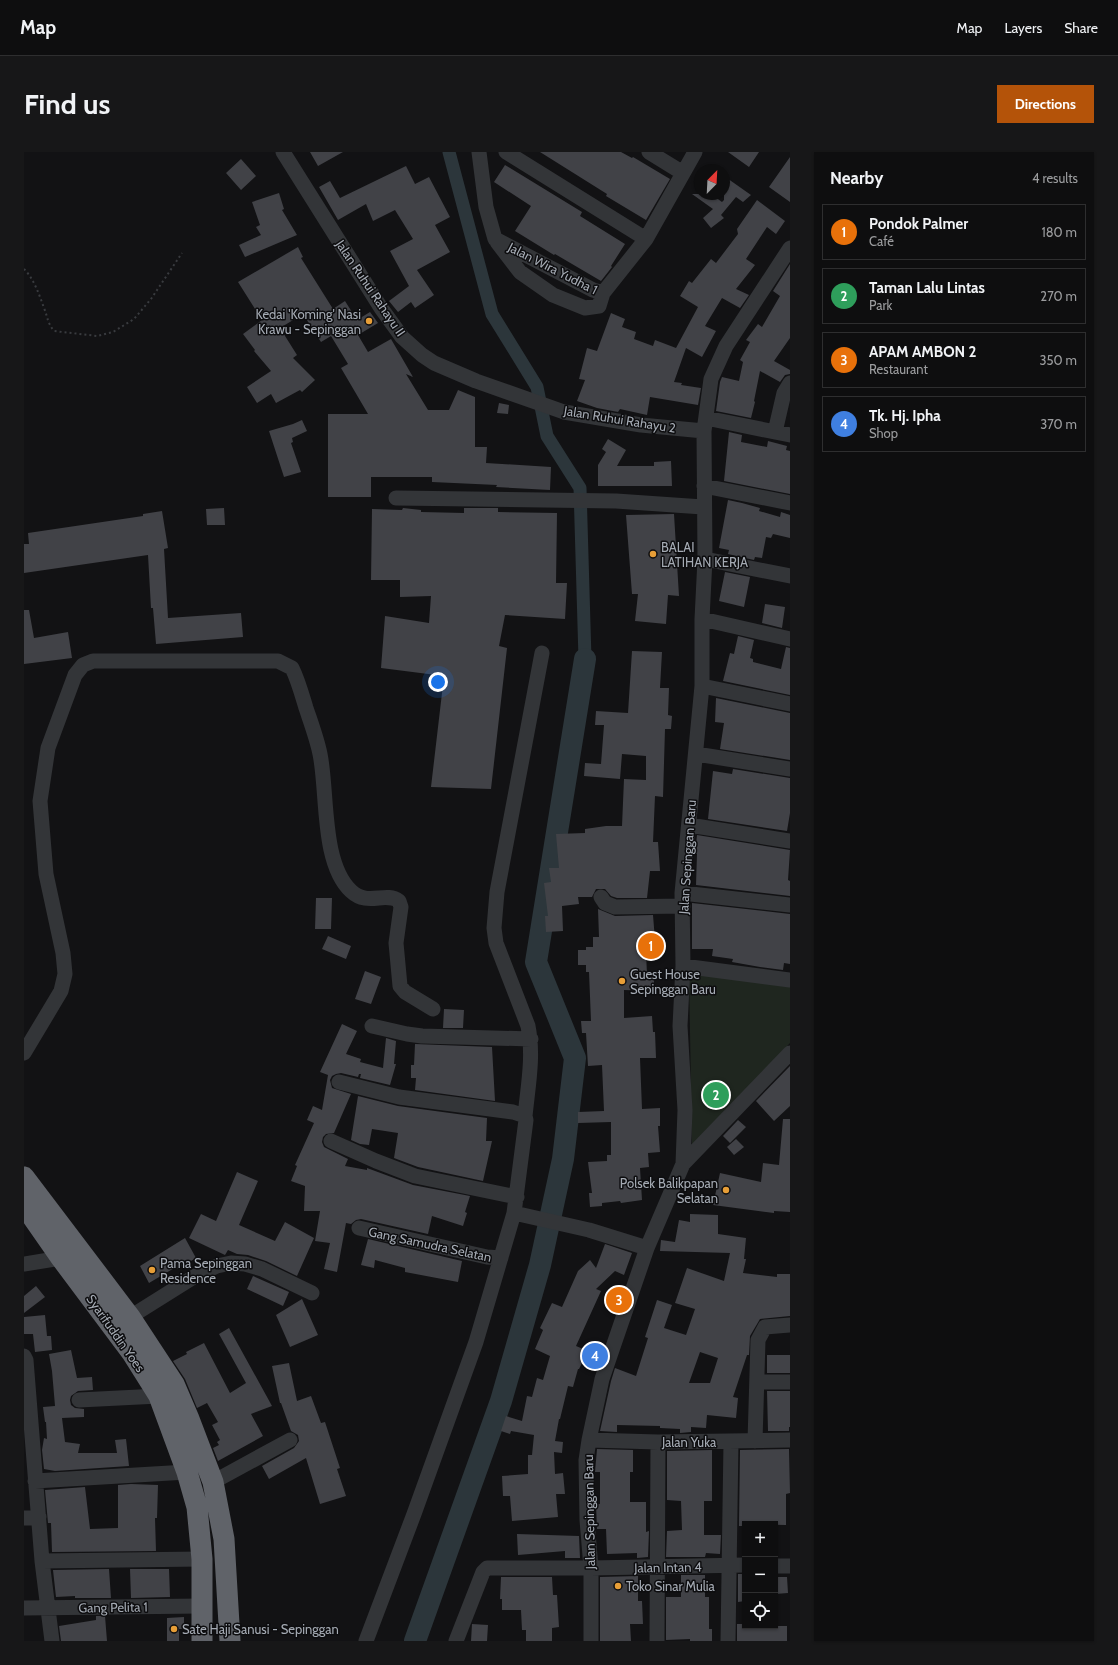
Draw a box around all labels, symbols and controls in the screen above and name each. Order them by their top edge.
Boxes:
text: Map [20,16,56,39]
text: Map [957,19,982,37]
text: Layers [1004,19,1042,37]
text: Share [1064,19,1098,37]
button: Directions [997,85,1094,123]
text: Find us [24,87,110,121]
north arrow [694,164,730,200]
text: Nearby [830,168,883,188]
text: 4 results [1032,170,1078,186]
text: Pondok Palmer [869,215,968,233]
text: 1 [842,224,846,240]
text: 180 m [1041,224,1077,240]
text: Café [869,233,894,249]
street label: Jalan Ruhui Rahayu II [332,236,409,339]
street label: Jalan Wira Yudha 1 [505,238,600,297]
text: Taman Lalu Lintas [869,279,985,297]
text: 2 [841,288,847,304]
text: 270 m [1040,288,1077,304]
text: Park [869,297,892,313]
place label: Kedai 'Koming' Nasi Krawu - Sepinggan [256,306,361,337]
marker: Kedai 'Koming' Nasi Krawu - Sepinggan [364,316,374,326]
text: APAM AMBON 2 [869,343,976,361]
text: 3 [840,352,848,368]
text: 350 m [1040,352,1077,368]
text: Restaurant [869,361,928,377]
street label: Jalan Ruhui Rahayu 2 [562,402,677,436]
text: Tk. Hj. Ipha [869,407,941,425]
text: 4 [840,416,848,432]
text: 370 m [1040,416,1077,432]
text: Shop [869,425,898,441]
place label: BALAI LATIHAN KERJA [661,539,748,570]
marker: BALAI LATIHAN KERJA [648,549,658,559]
your location [428,672,448,692]
street label: Jalan Sepinggan Baru [675,799,699,916]
pin: 1 [638,931,664,961]
place label: Guest House Sepinggan Baru [630,966,716,997]
marker: Guest House Sepinggan Baru [617,976,627,986]
pin: 2 [703,1080,729,1110]
place label: Polsek Balikpapan Selatan [620,1175,718,1206]
marker: Polsek Balikpapan Selatan [721,1185,731,1195]
street label: Gang Samudra Selatan [367,1223,493,1265]
place label: Pama Sepinggan Residence [160,1255,252,1286]
marker: Pama Sepinggan Residence [147,1265,157,1275]
pin: 3 [606,1285,632,1315]
street label: Syarifuddin Yoes [83,1291,149,1375]
pin: 4 [582,1341,608,1371]
street label: Jalan Yuka [661,1434,717,1450]
street label: Jalan Sepinggan Baru [580,1454,598,1571]
map controls [742,1521,778,1629]
button: + [742,1521,778,1557]
button: − [742,1557,778,1593]
street label: Jalan Intan 4 [633,1558,702,1576]
place label: Toko Sinar Mulia [626,1578,716,1594]
marker: Toko Sinar Mulia [613,1581,623,1591]
button: locate [742,1593,778,1629]
street label: Gang Pelita 1 [78,1598,148,1616]
place label: Sate Haji Sanusi - Sepinggan [182,1621,339,1638]
marker: Sate Haji Sanusi - Sepinggan [169,1624,179,1634]

